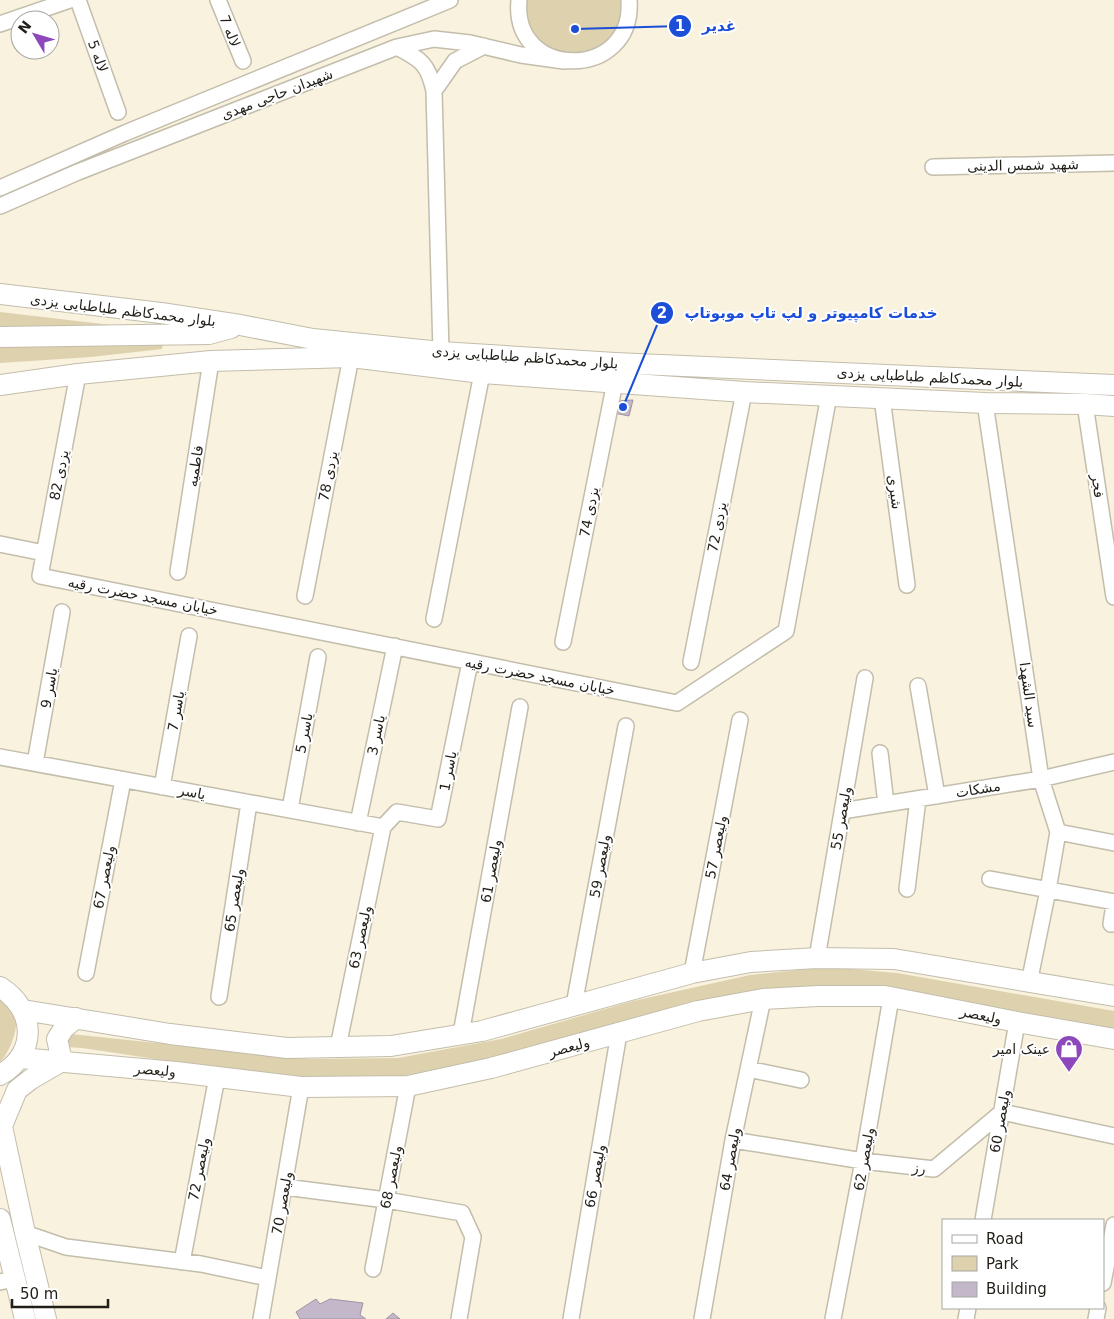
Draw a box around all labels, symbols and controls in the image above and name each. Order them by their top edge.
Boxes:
north arrow [10,10,60,60]
callout: غدیر [667,11,746,41]
street label: لاله 7 [216,13,244,49]
text: N [15,17,35,37]
text: 1 [675,17,685,35]
text: غدیر [701,17,736,35]
street label: لاله 5 [85,38,111,74]
street label: شهیدان حاجی مهدی [219,65,335,124]
street label: شهید شمس الدینی [967,156,1079,175]
street label: بلوار محمدکاظم طباطبایی یزدی [29,291,217,330]
callout: خدمات کامپیوتر و لپ تاپ موبوتاپ [650,298,948,328]
text: 2 [657,304,667,322]
text: خدمات کامپیوتر و لپ تاپ موبوتاپ [684,304,938,323]
street label: بلوار محمدکاظم طباطبایی یزدی [431,343,619,372]
street label: بلوار محمدکاظم طباطبایی یزدی [836,364,1024,391]
street label: فاطمیه [184,444,206,488]
street label: یزدی 82 [46,448,73,502]
street label: یزدی 78 [315,449,342,503]
street label: فجر [1087,472,1108,499]
street label: شیری [884,474,905,510]
street label: یزدی 74 [576,485,603,539]
street label: یزدی 72 [704,500,731,554]
street label: خیابان مسجد حضرت رقیه [67,574,219,619]
street label: خیابان مسجد حضرت رقیه [464,654,616,699]
street label: سید الشهدا [1015,661,1042,729]
street label: یاسر 9 [38,666,61,710]
street label: یاسر 7 [165,689,188,733]
street label: یاسر 5 [292,711,317,755]
street label: یاسر 3 [364,713,389,757]
street label: یاسر 1 [436,749,461,793]
street label: مشکات [954,778,1002,800]
street label: یاسر [176,781,207,803]
street label: ولیعصر 55 [828,785,855,851]
street label: ولیعصر 57 [702,814,731,880]
street label: ولیعصر 59 [587,833,614,899]
street label: ولیعصر 61 [478,838,505,904]
street label: ولیعصر 67 [90,844,119,910]
street label: ولیعصر 65 [221,867,248,933]
street label: ولیعصر 63 [346,904,375,970]
street label: ولیعصر [958,1003,1003,1028]
street label: ولیعصر [546,1034,592,1061]
shop icon: عینک امیر [1054,1034,1084,1073]
place label: عینک امیر [992,1041,1050,1058]
street label: ولیعصر [132,1060,177,1081]
street label: ولیعصر 60 [987,1088,1014,1154]
street label: ولیعصر 64 [717,1126,744,1192]
street label: ولیعصر 62 [851,1126,878,1192]
street label: ولیعصر 72 [185,1136,214,1202]
street label: ولیعصر 66 [582,1143,609,1209]
street label: ولیعصر 68 [377,1144,406,1210]
street label: رز [910,1159,927,1178]
street label: ولیعصر 70 [269,1170,296,1236]
legend [942,1219,1104,1309]
text: Road [986,1230,1024,1248]
text: Park [986,1255,1019,1273]
scale bar [12,1276,109,1308]
text: Building [986,1280,1047,1298]
text: 50 m [20,1285,58,1303]

